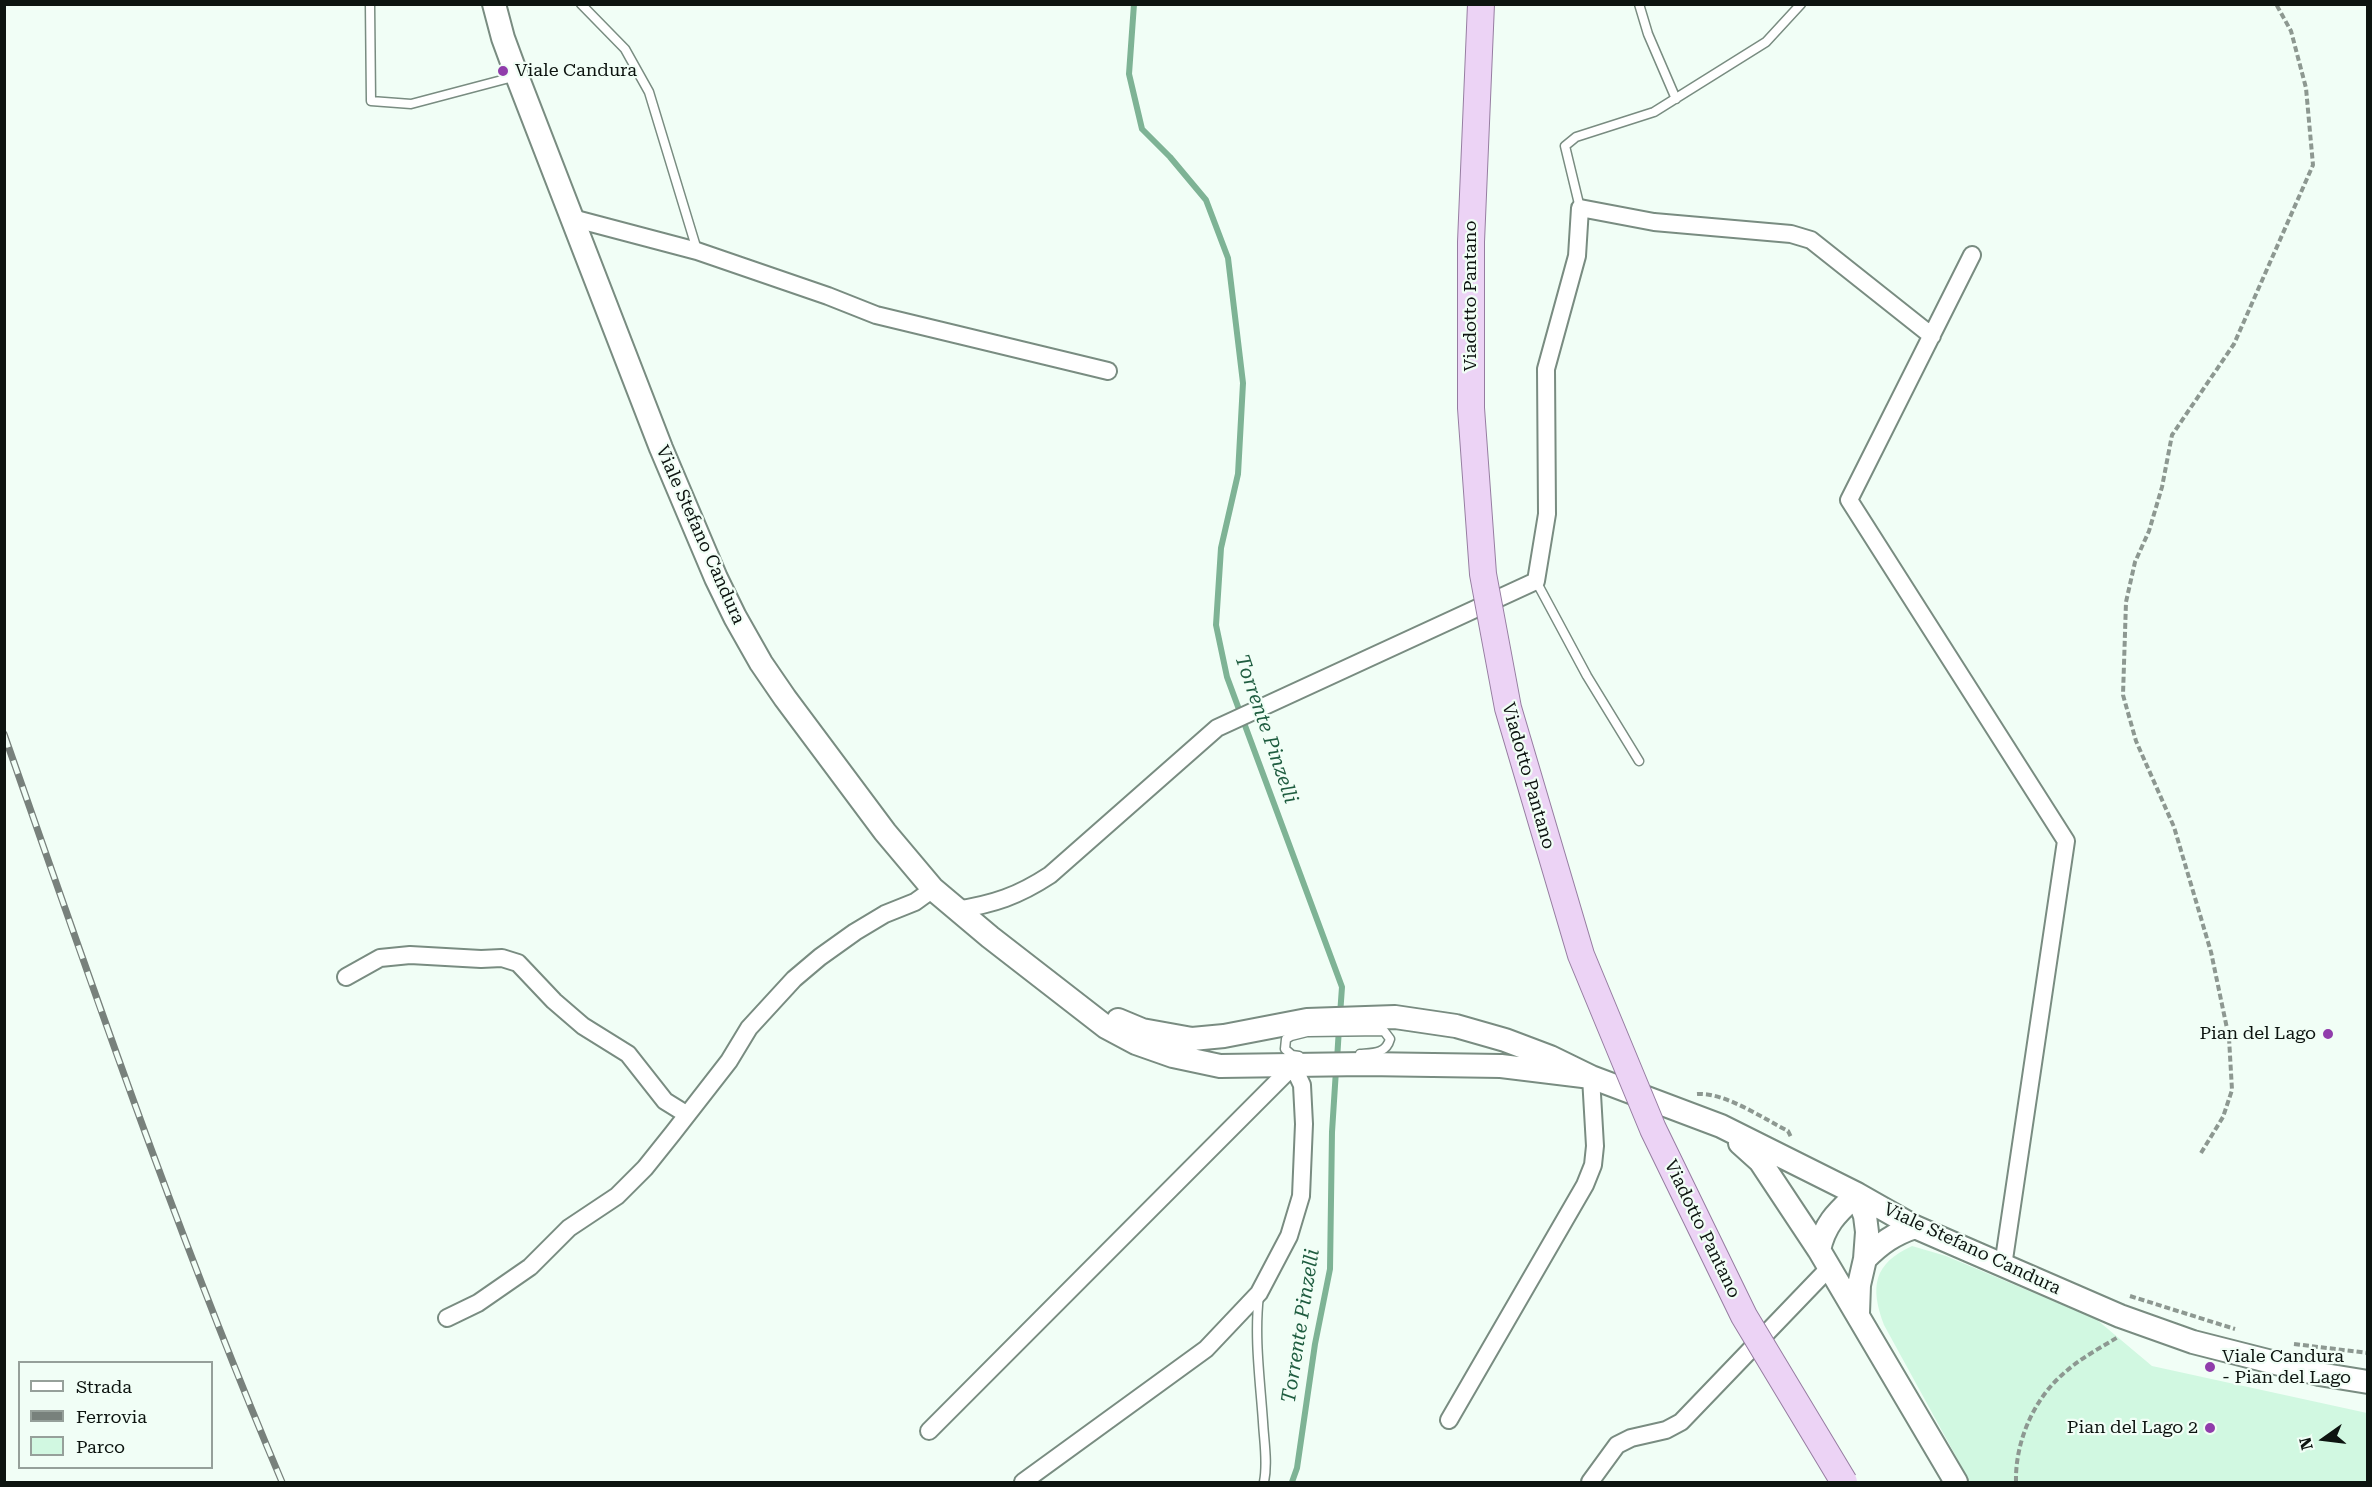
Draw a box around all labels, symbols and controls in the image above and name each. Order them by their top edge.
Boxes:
place label: Viale Candura [515,60,637,82]
marker: Viale Candura [496,64,510,78]
street label: Viadotto Pantano [1460,220,1482,372]
street label: Viale Stefano Candura [651,442,749,628]
water label: Torrente Pinzelli [1229,651,1303,807]
street label: Viadotto Pantano [1497,700,1559,852]
place label: Pian del Lago [2199,1023,2316,1045]
marker: Pian del Lago [2321,1027,2335,1041]
street label: Viadotto Pantano [1659,1156,1745,1302]
street label: Viale Stefano Candura [1880,1198,2064,1300]
water label: Torrente Pinzelli [1277,1247,1325,1405]
place label: Viale Candura - Pian del Lago [2222,1346,2351,1388]
marker: Viale Candura - Pian del Lago [2203,1360,2217,1374]
legend [18,1361,213,1469]
text: Strada [76,1376,132,1397]
text: Ferrovia [76,1406,147,1427]
north arrow [2294,1409,2354,1469]
place label: Pian del Lago 2 [2067,1417,2198,1439]
marker: Pian del Lago 2 [2203,1421,2217,1435]
text: N [2295,1435,2317,1452]
text: Parco [76,1436,125,1457]

